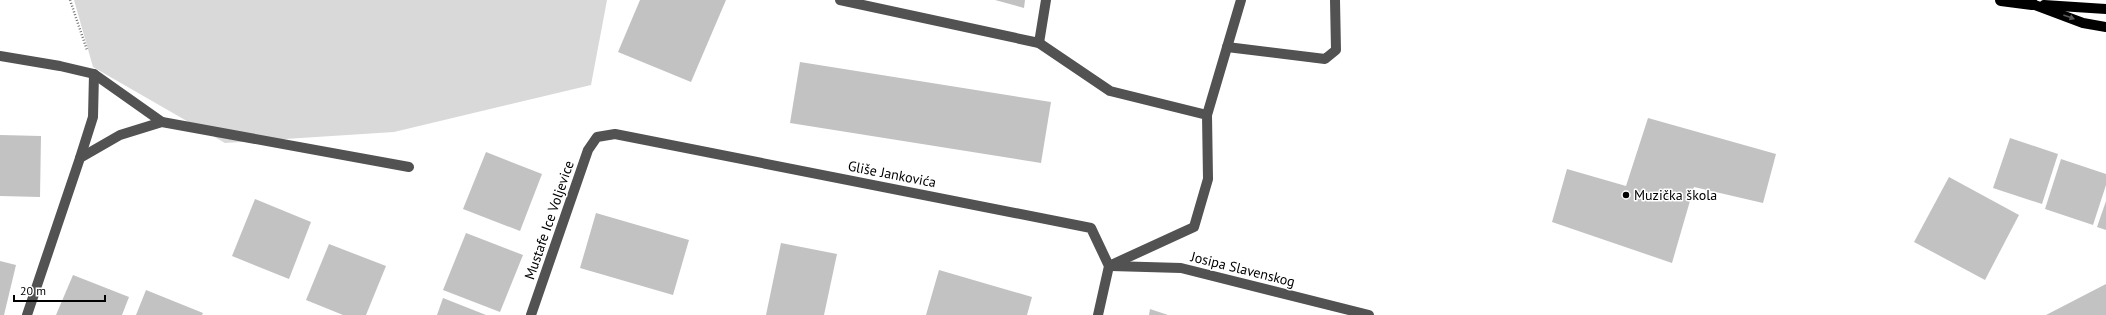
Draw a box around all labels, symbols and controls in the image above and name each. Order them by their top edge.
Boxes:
one-way arrow [2063,15,2075,21]
street label: Gliše Jankovića [846,157,938,191]
street label: Mustafe Ice Voljevice [520,158,578,282]
place label: Muzička škola [1634,186,1717,204]
marker: Muzička škola [1621,190,1631,200]
street label: Josipa Slavenskog [1188,247,1297,291]
scale bar [14,277,105,303]
text: 20 m [20,283,46,298]

